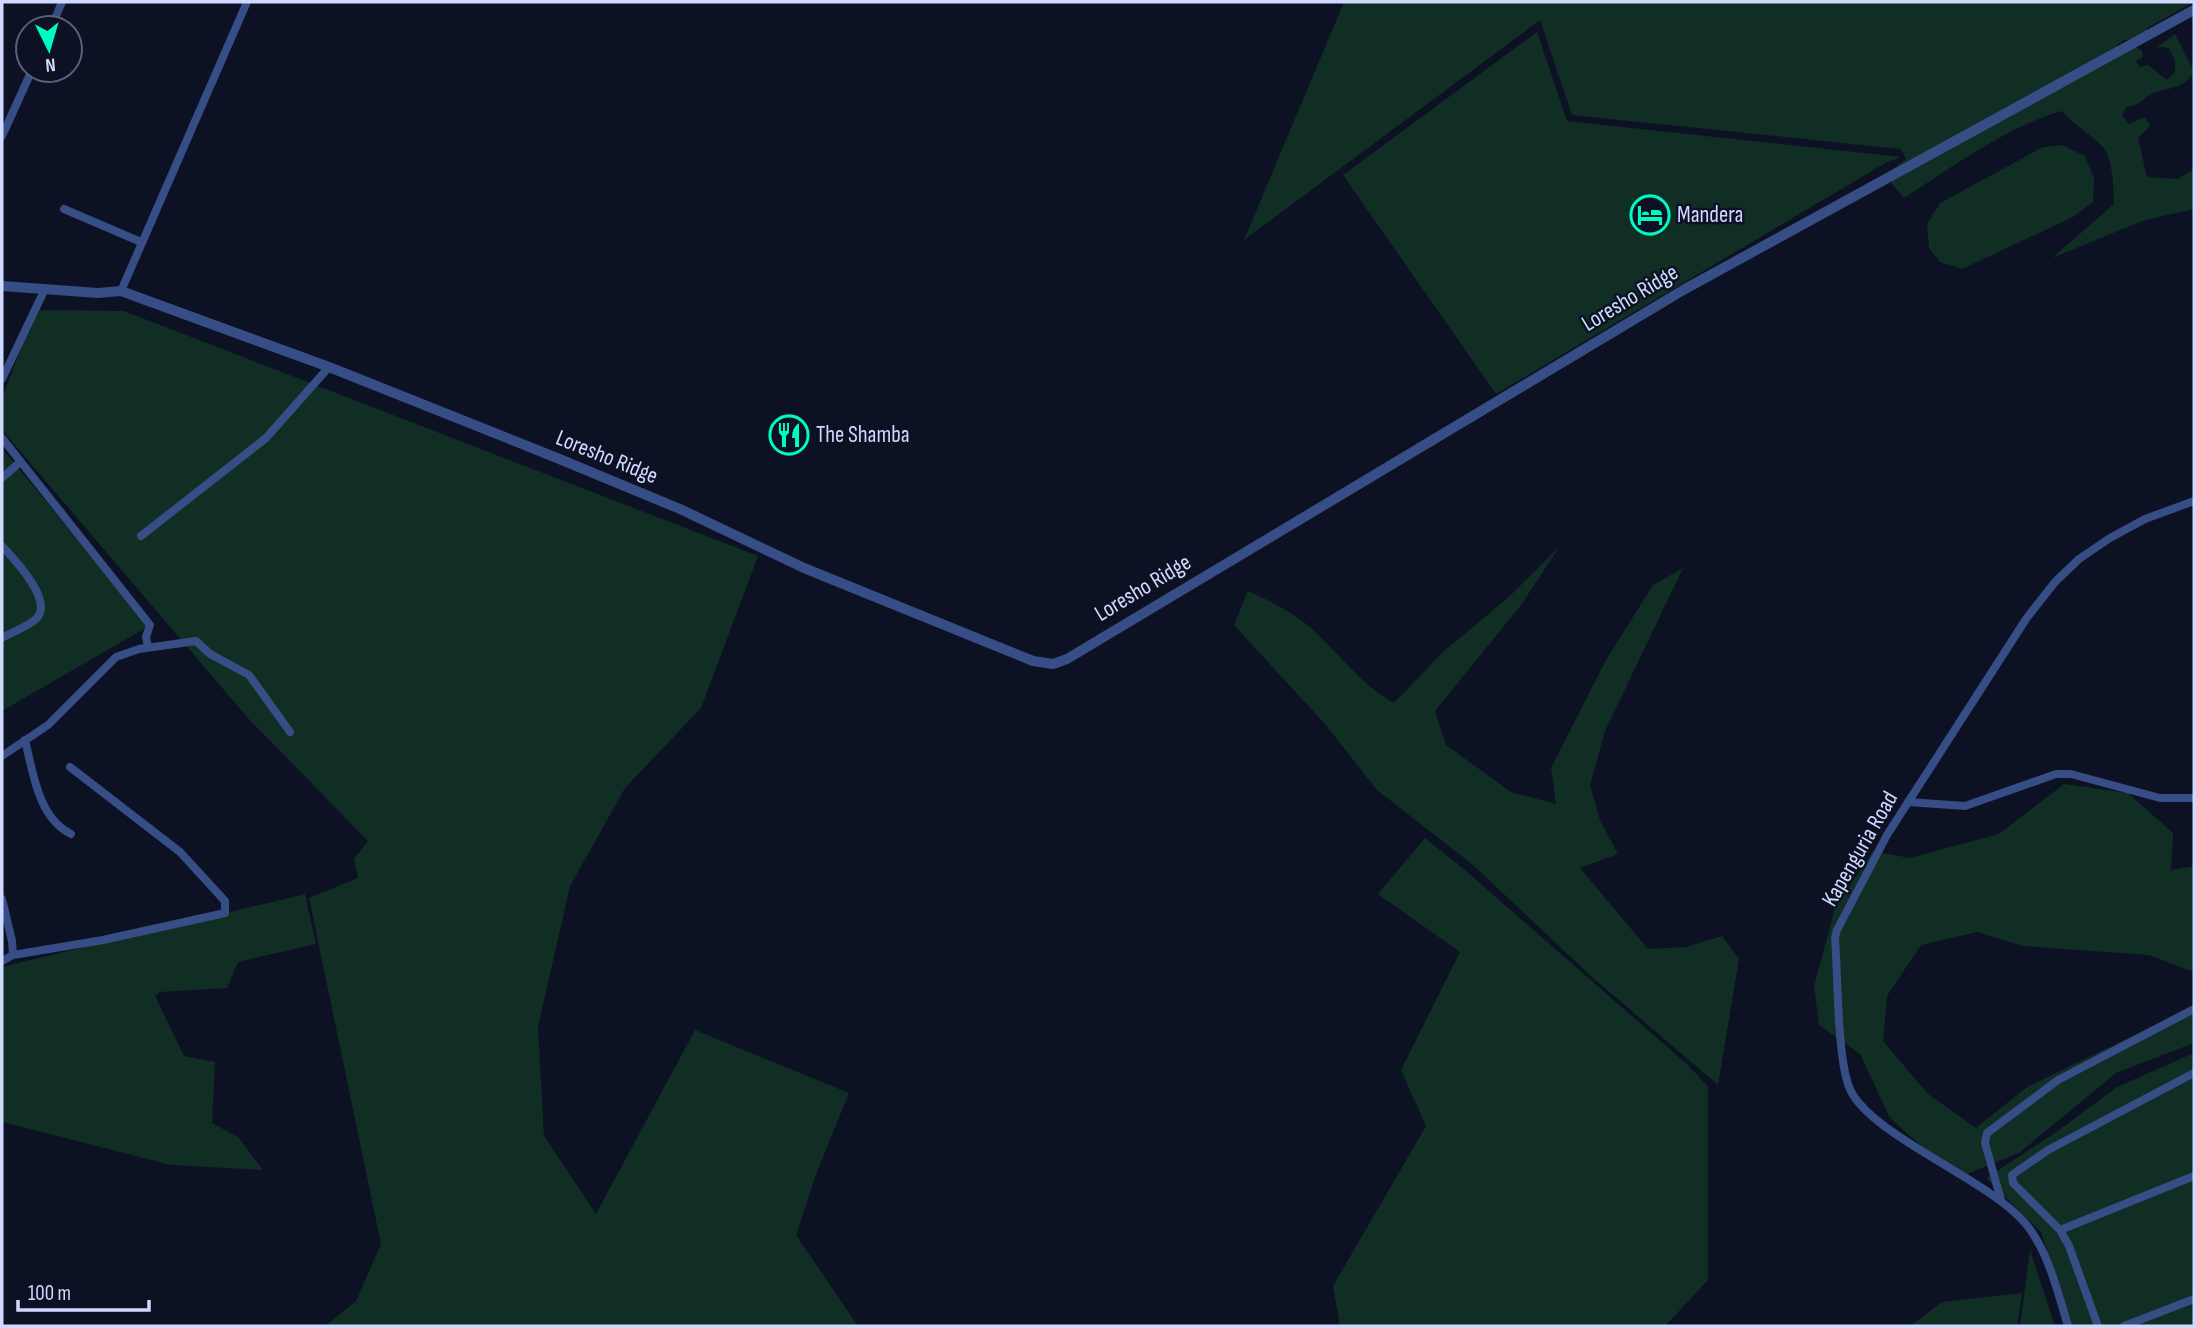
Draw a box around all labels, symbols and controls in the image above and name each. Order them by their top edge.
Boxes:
north arrow [14,14,84,84]
text: N [44,53,56,76]
hotel icon: Mandera [1629,194,1671,236]
place label: Mandera [1677,201,1743,229]
street label: Loresho Ridge [1577,258,1683,338]
restaurant icon: The Shamba [768,414,810,456]
place label: The Shamba [816,421,910,449]
street label: Loresho Ridge [552,424,662,490]
street label: Loresho Ridge [1090,548,1196,628]
street label: Kapenguria Road [1816,786,1904,912]
scale bar [18,1268,149,1312]
text: 100 m [28,1281,71,1306]

